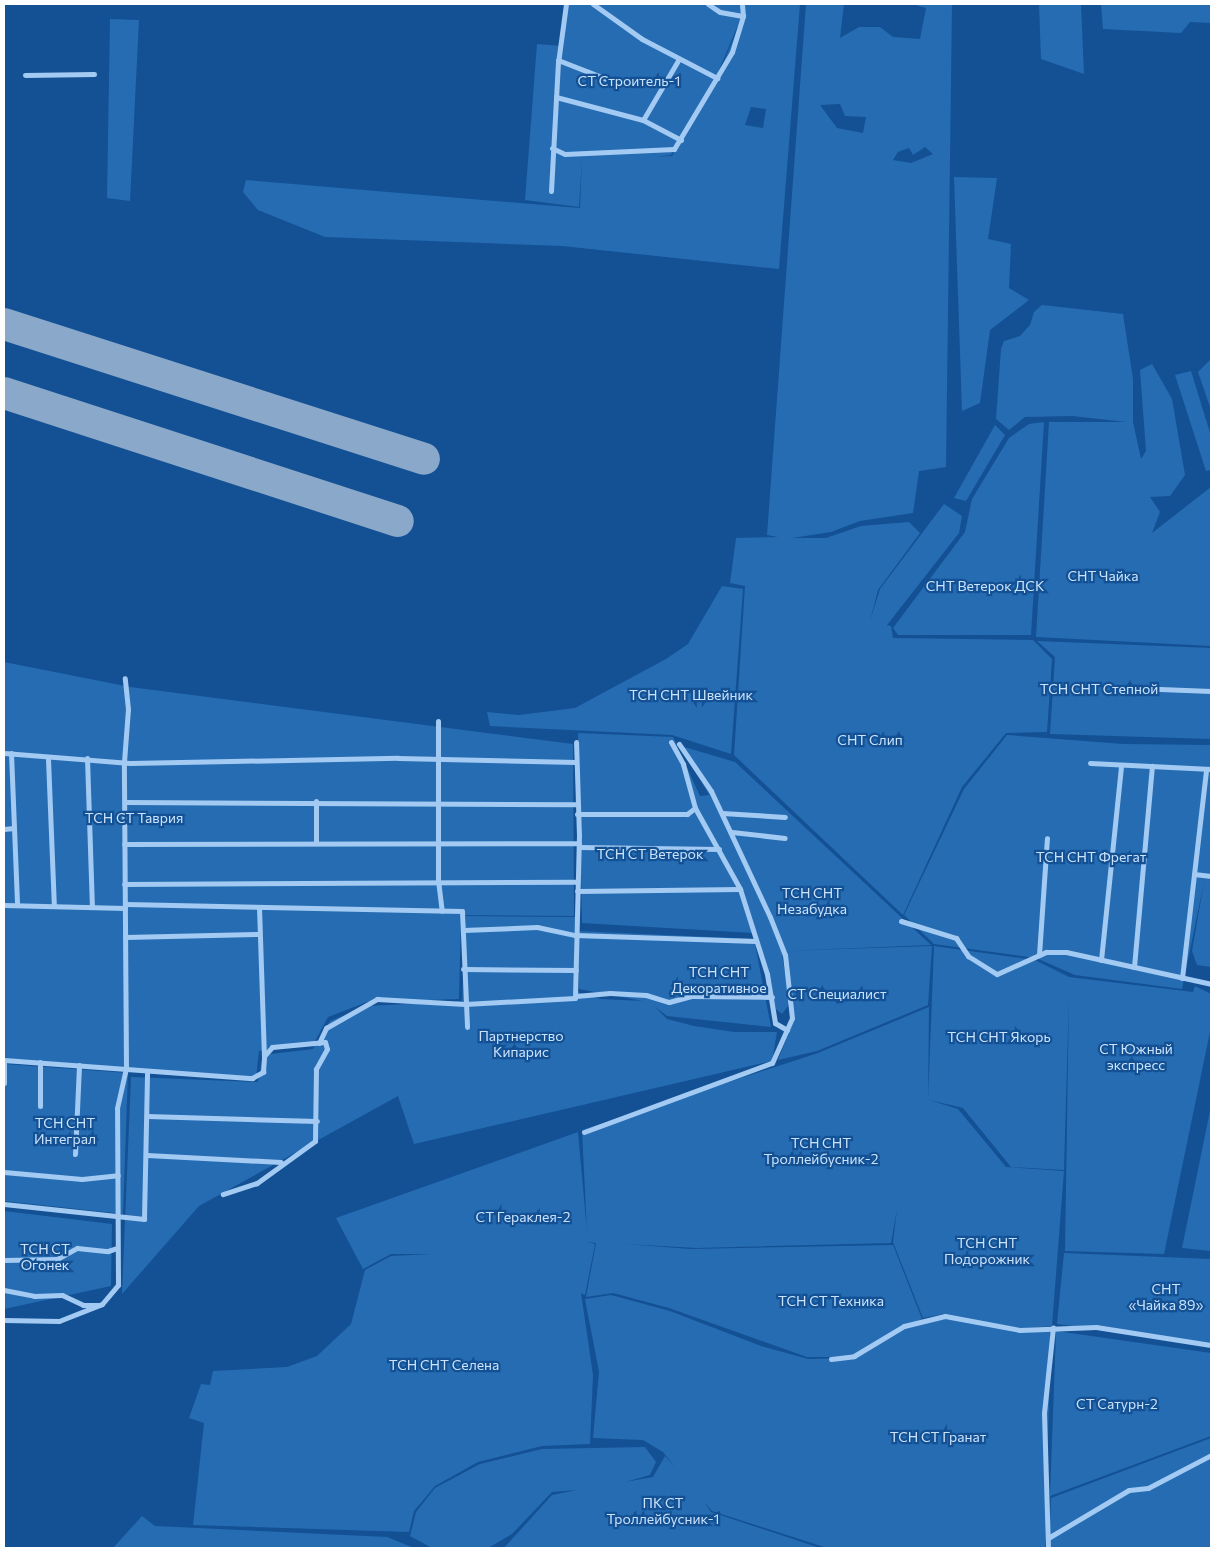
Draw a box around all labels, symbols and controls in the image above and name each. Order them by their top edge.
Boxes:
park label: СТ Строитель-1 [578,73,680,89]
park label: СНТ Чайка [1067,568,1139,584]
park label: СНТ Ветерок ДСК [926,578,1044,594]
park label: ТСН СНТ Степной [1040,681,1158,697]
park label: ТСН СНТ Швейник [629,687,753,703]
park label: СНТ Слип [837,732,903,748]
park label: ТСН СТ Таврия [85,810,183,826]
park label: ТСН СТ Ветерок [597,846,703,862]
park label: ТСН СНТ Фрегат [1036,849,1146,865]
park label: ТСН СНТ Незабудка [777,885,847,918]
park label: ТСН СНТ Декоративное [671,964,767,996]
park label: СТ Специалист [787,986,887,1002]
park label: Партнерство Кипарис [478,1028,564,1060]
park label: ТСН СНТ Якорь [947,1029,1051,1045]
park label: СТ Южный экспресс [1099,1041,1173,1074]
park label: ТСН СНТ Интеграл [34,1115,96,1148]
park label: ТСН СНТ Троллейбусник-2 [764,1135,878,1168]
park label: СТ Гераклея-2 [476,1209,570,1225]
park label: ТСН СНТ Подорожник [944,1235,1030,1268]
park label: ТСН СТ Огонек [20,1241,70,1274]
park label: СНТ «Чайка 89» [1128,1281,1204,1314]
park label: ТСН СТ Техника [778,1293,884,1309]
park label: ТСН СНТ Селена [389,1357,499,1373]
park label: СТ Сатурн-2 [1076,1396,1158,1412]
park label: ТСН СТ Гранат [890,1429,986,1445]
park label: ПК СТ Троллейбусник-1 [606,1495,720,1528]

